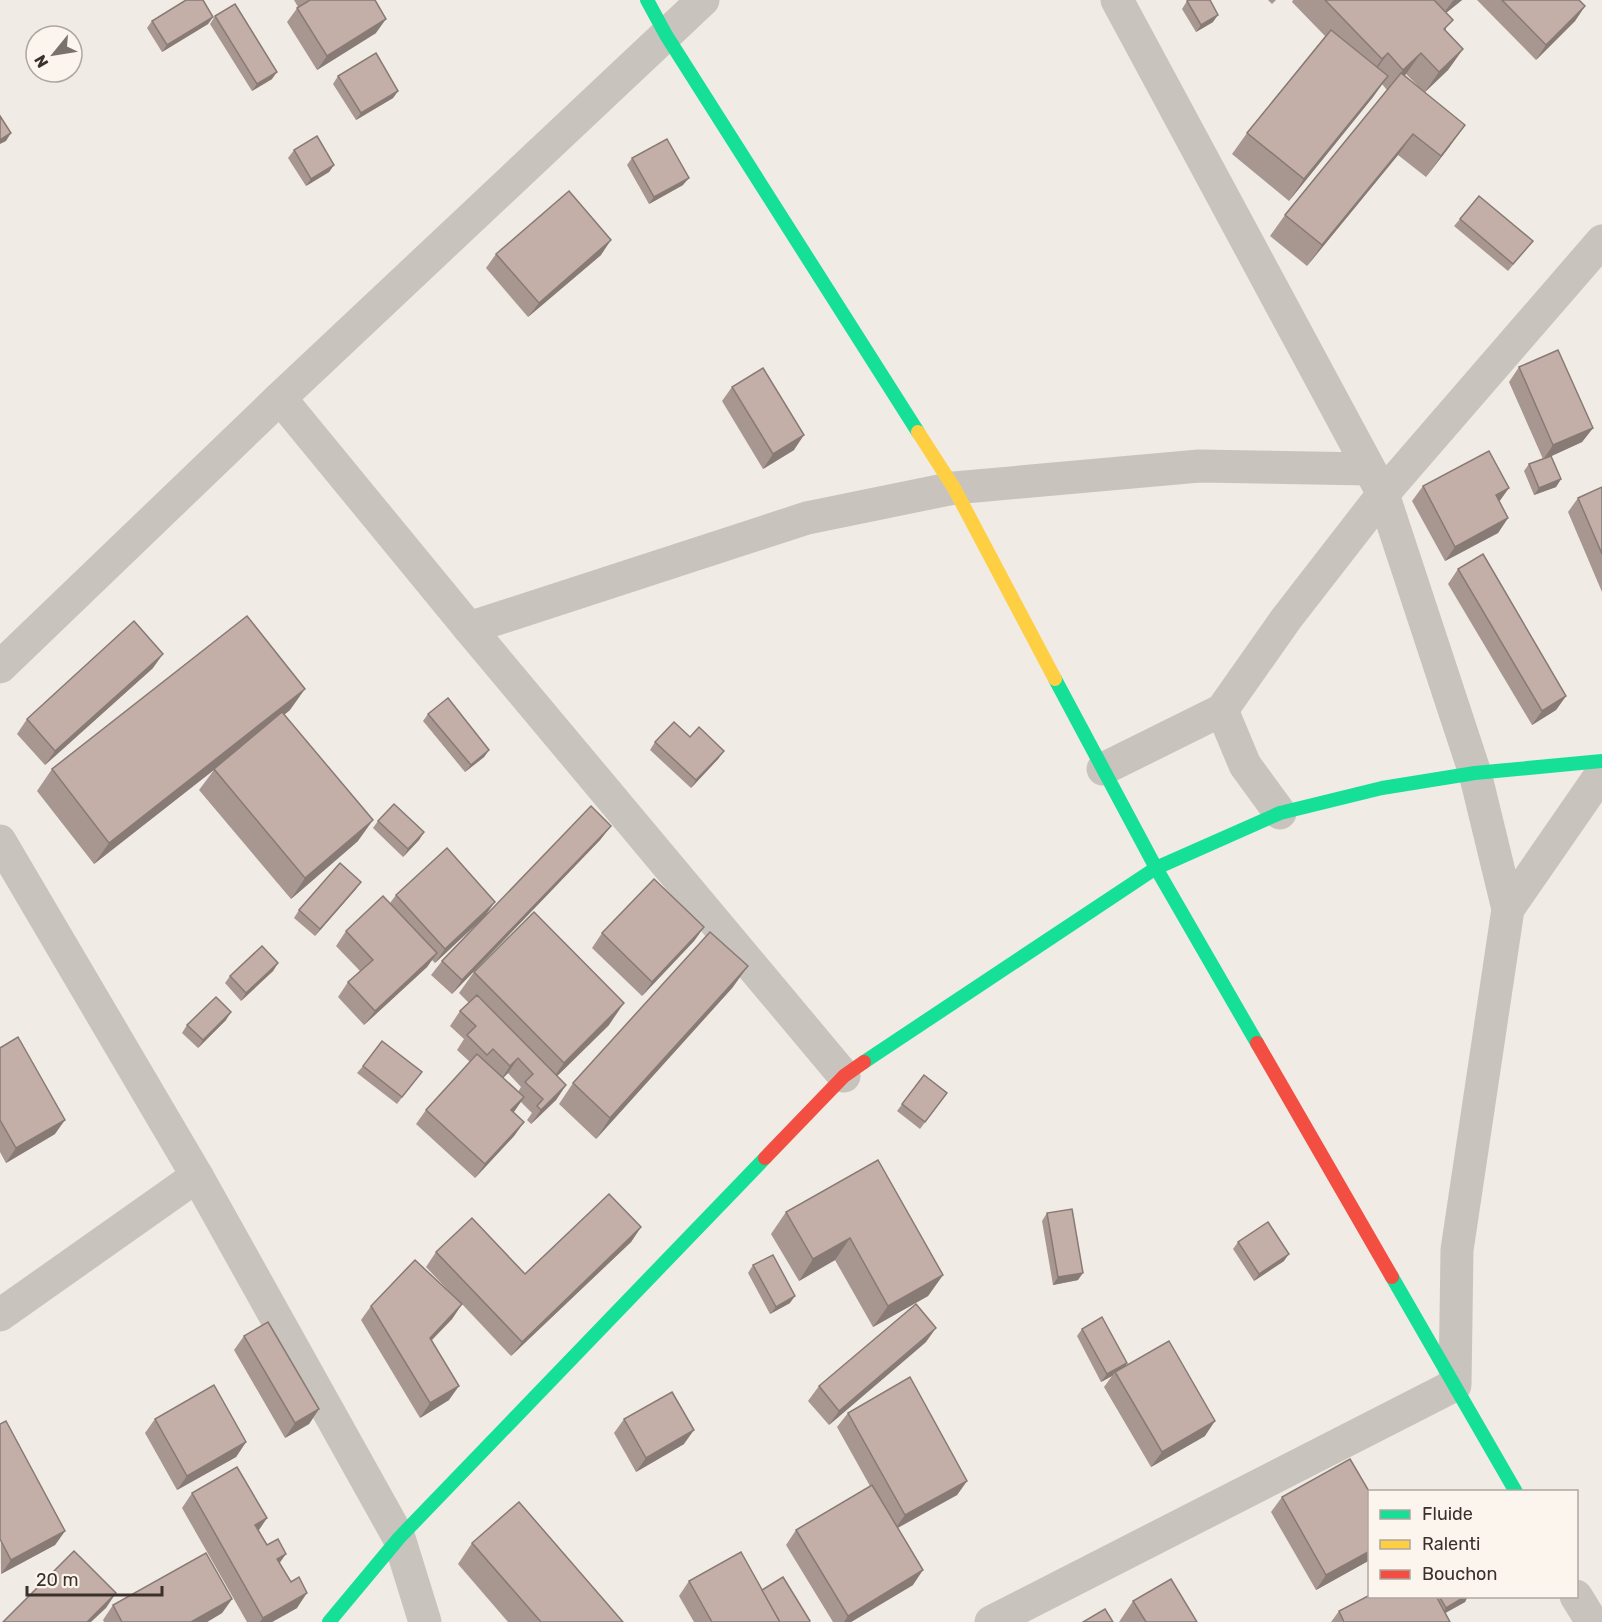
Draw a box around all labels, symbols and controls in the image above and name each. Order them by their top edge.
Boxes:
north arrow [24,24,84,84]
text: N [30,52,53,71]
legend [1368,1490,1578,1598]
text: Fluide [1422,1503,1473,1525]
text: Ralenti [1422,1533,1480,1555]
scale bar [27,1559,162,1597]
text: Bouchon [1422,1563,1497,1585]
text: 20 m [36,1569,78,1591]

